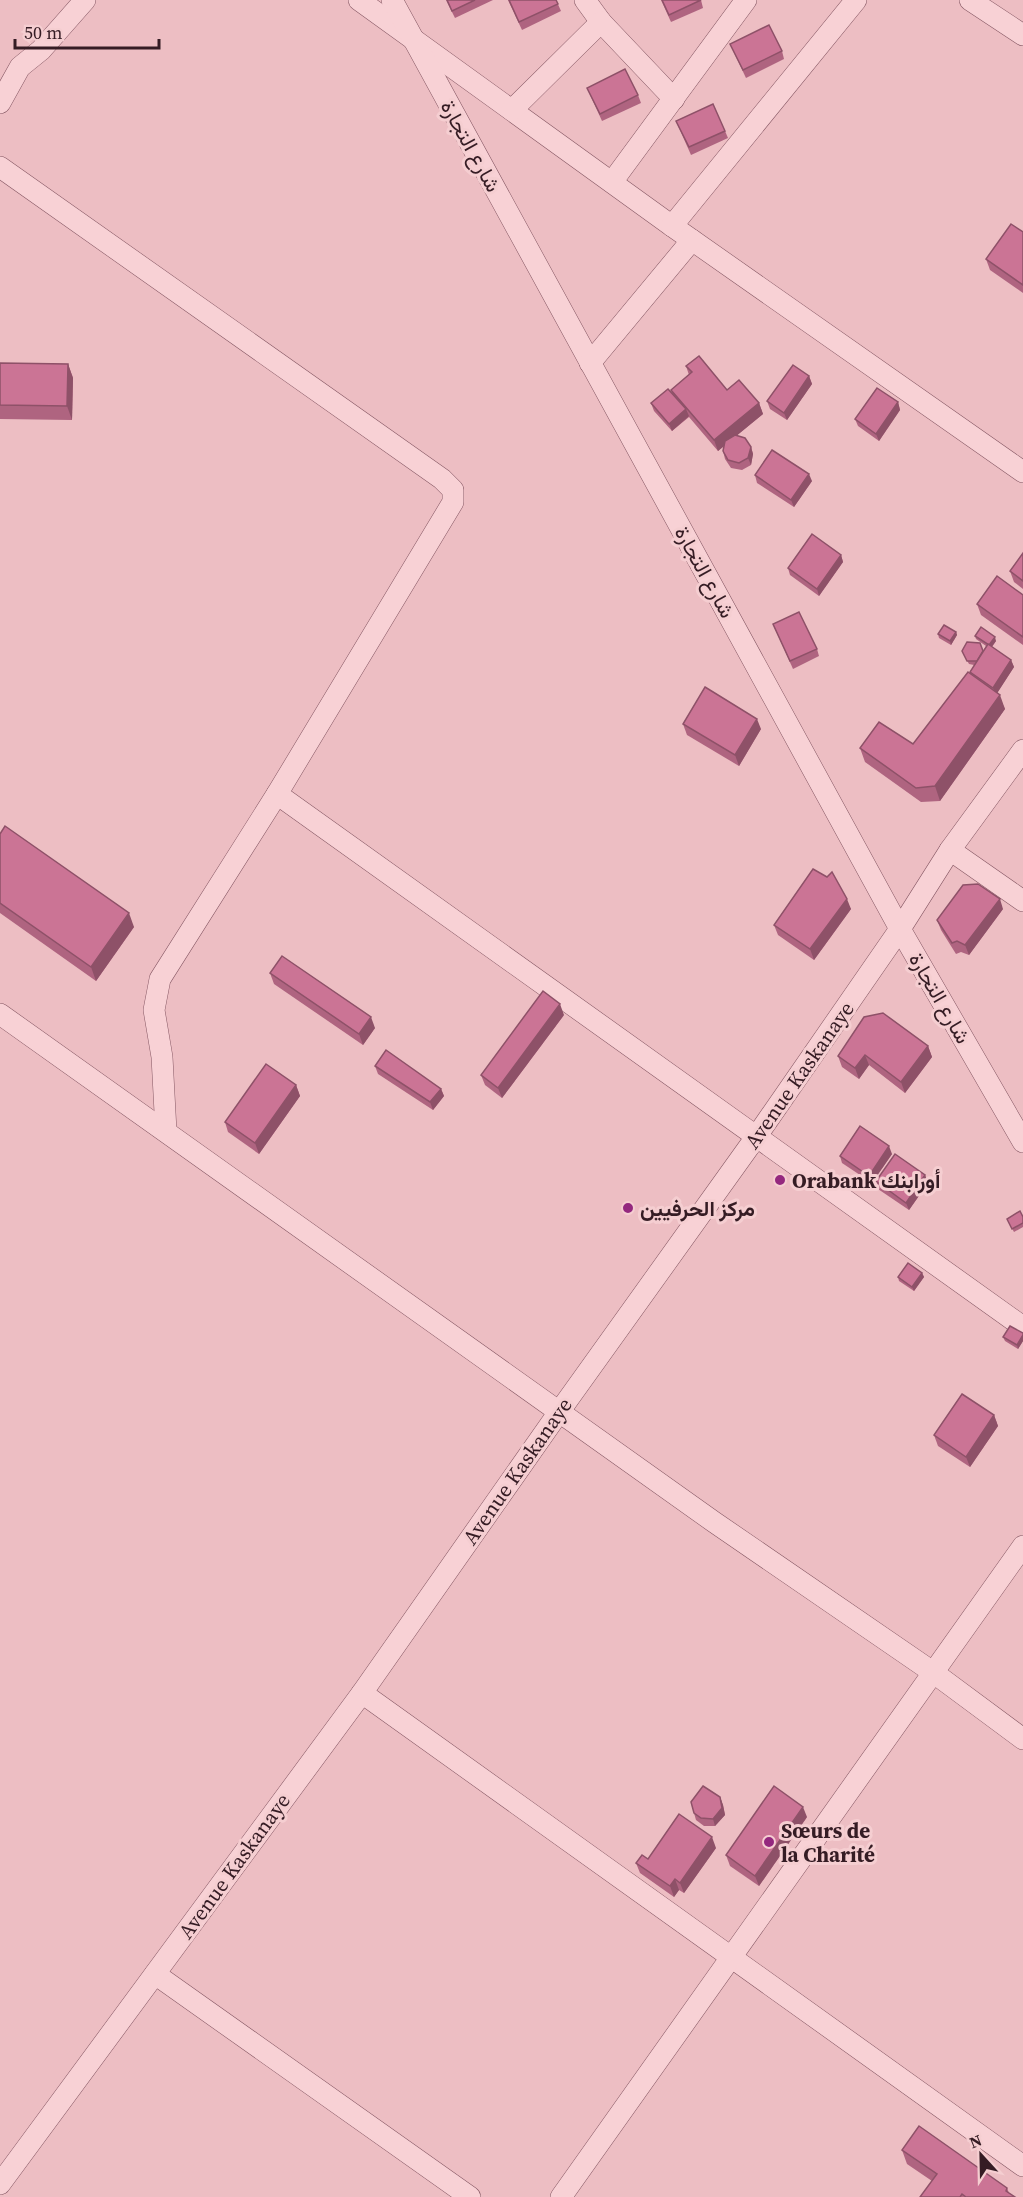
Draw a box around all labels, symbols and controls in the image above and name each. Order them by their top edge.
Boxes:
scale bar [15,12,159,50]
text: 50 m [24,20,62,45]
street label: شارع التجارة [434,95,508,197]
street label: شارع التجارة [668,521,742,623]
street label: شارع التجارة [902,947,978,1049]
street label: Avenue Kaskanaye [737,996,861,1154]
place label: Orabank أورابنك [792,1166,941,1195]
marker: Orabank أورابنك [773,1173,787,1187]
place label: مركز الحرفيين [640,1194,755,1223]
marker: مركز الحرفيين [621,1201,635,1215]
street label: Avenue Kaskanaye [455,1392,579,1550]
street label: Avenue Kaskanaye [171,1787,297,1945]
place label: Sœurs de la Charité [781,1816,875,1869]
marker: Sœurs de la Charité [762,1835,776,1849]
north arrow [951,2125,1011,2185]
text: N [966,2129,985,2153]

